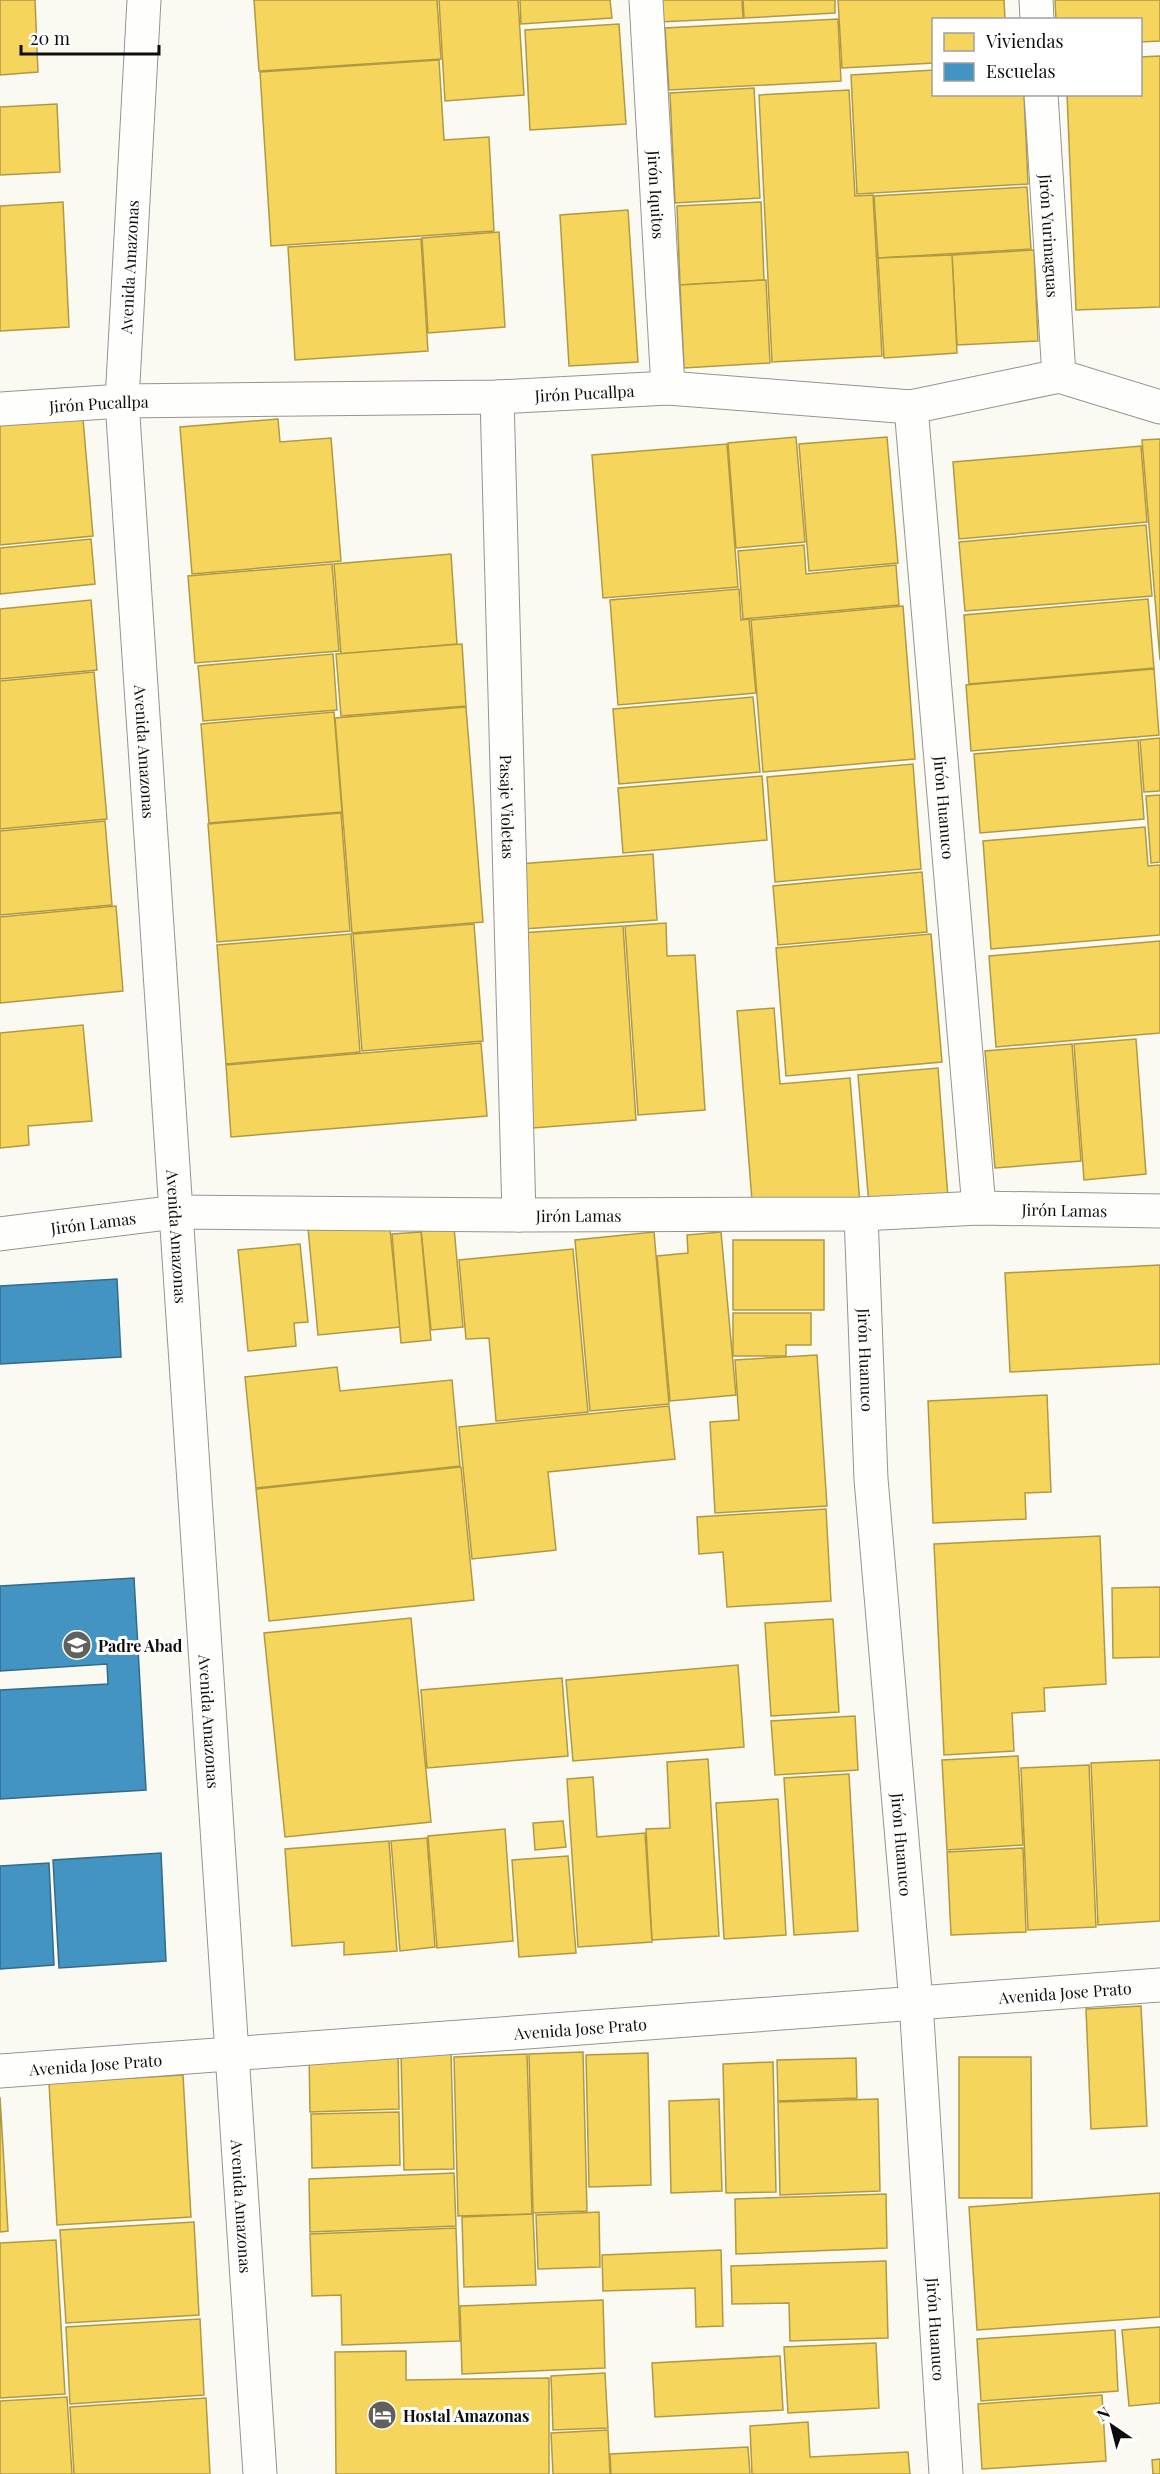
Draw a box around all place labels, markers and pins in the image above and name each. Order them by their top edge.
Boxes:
school or university icon: Padre Abad [61,1629,93,1661]
place label: Padre Abad [98,1635,183,1656]
hotel icon: Hostal Amazonas [366,2399,398,2431]
place label: Hostal Amazonas [403,2405,530,2426]

